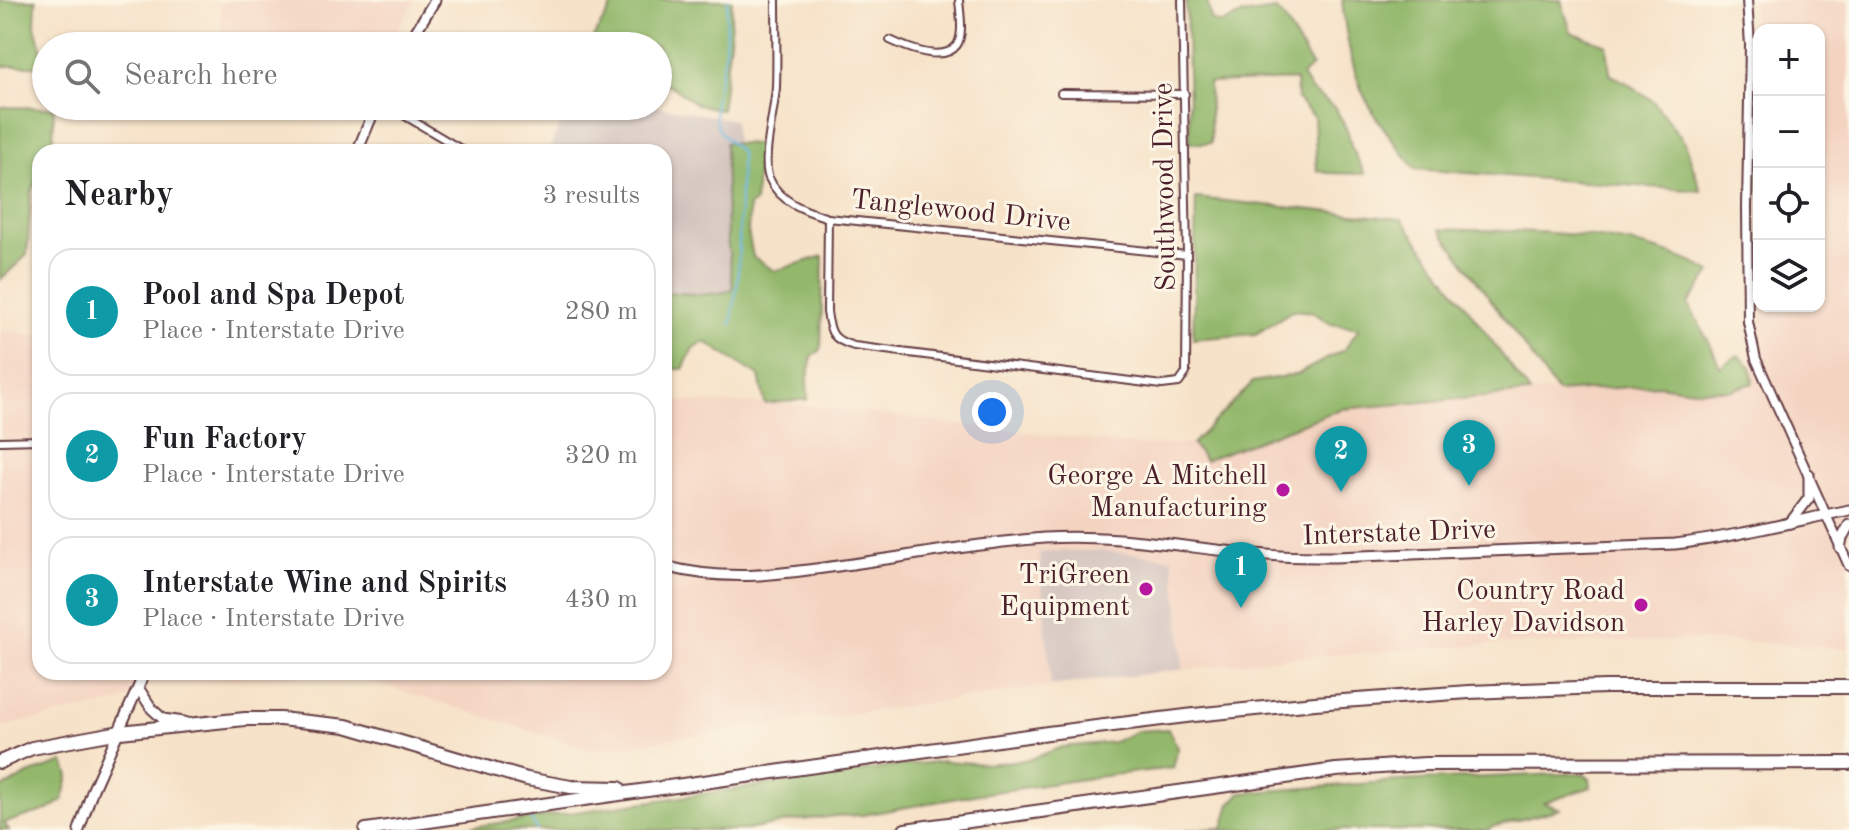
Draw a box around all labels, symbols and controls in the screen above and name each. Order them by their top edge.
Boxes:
map controls [1753,24,1825,312]
button: + [1753,24,1825,96]
search box [32,32,672,120]
icon: search [60,54,104,98]
text: Search here [124,61,278,91]
street label: Southwood Drive [1150,82,1182,292]
button: − [1753,96,1825,168]
button: locate [1753,168,1825,240]
text: Nearby [64,179,174,213]
text: 3 results [542,183,640,209]
street label: Tanglewood Drive [849,187,1072,237]
button: layers [1753,240,1825,312]
text: Pool and Spa Depot [142,281,405,311]
text: 1 [84,299,100,325]
text: 280 m [565,299,638,325]
text: Place · Interstate Drive [142,318,405,344]
your location [972,392,1012,432]
pin: 3 [1443,420,1495,486]
text: Fun Factory [142,425,307,455]
pin: 2 [1315,426,1367,492]
text: 2 [84,443,100,469]
text: 320 m [565,443,638,469]
text: Place · Interstate Drive [142,462,405,488]
place label: George A Mitchell Manufacturing [1047,463,1267,523]
marker: George A Mitchell Manufacturing [1274,481,1292,499]
street label: Interstate Drive [1302,517,1496,551]
pin: 1 [1215,542,1267,608]
place label: TriGreen Equipment [1000,562,1130,622]
text: Interstate Wine and Spirits [142,569,507,599]
place label: Country Road Harley Davidson [1422,578,1625,638]
marker: TriGreen Equipment [1137,580,1155,598]
text: 3 [84,587,100,613]
text: 430 m [565,587,638,613]
marker: Country Road Harley Davidson [1632,596,1650,614]
text: Place · Interstate Drive [142,606,405,632]

